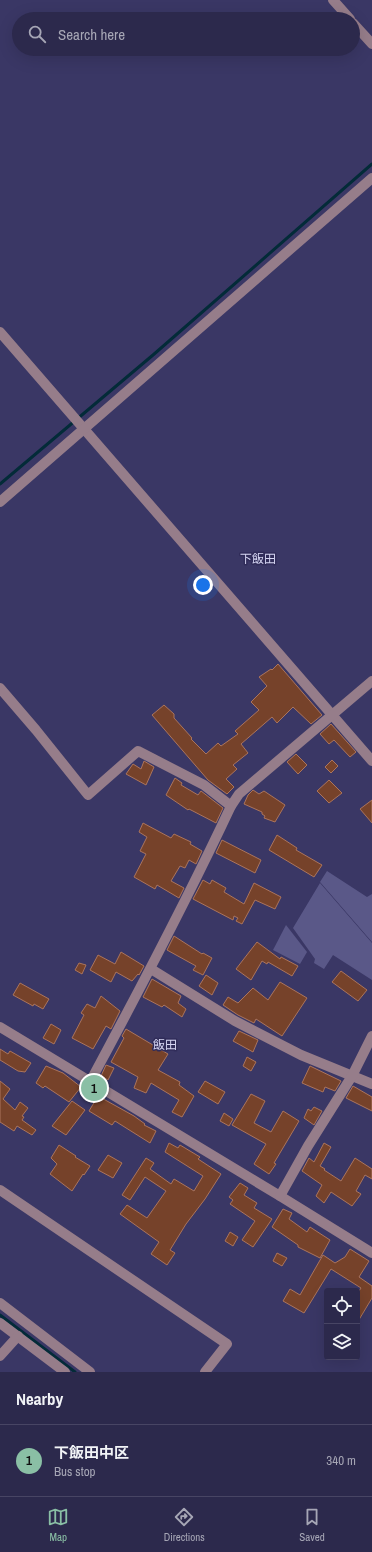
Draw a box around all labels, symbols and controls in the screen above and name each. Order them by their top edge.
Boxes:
search box [12,12,360,56]
icon: search [26,23,48,45]
text: Search here [58,24,125,45]
district label: 下飯田 [240,551,276,567]
your location [193,575,213,595]
district label: 飯田 [153,1037,177,1053]
pin: 1 [81,1073,107,1103]
map controls [324,1288,360,1360]
button: locate [324,1288,360,1324]
button: layers [324,1324,360,1360]
text: Nearby [16,1387,63,1410]
text: 下飯田中区 [54,1442,129,1463]
text: 1 [26,1452,32,1469]
text: 340 m [326,1452,356,1469]
text: Bus stop [54,1463,95,1480]
tab: Map [47,1506,69,1544]
tab: Directions [164,1506,205,1544]
tab: Saved [299,1506,325,1544]

